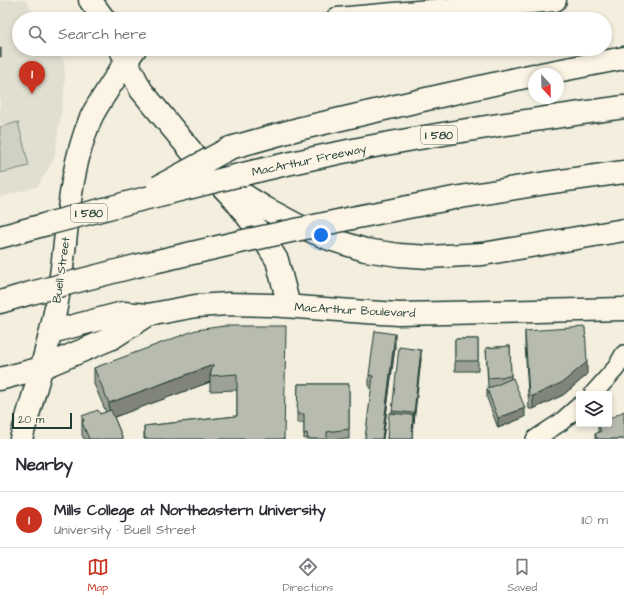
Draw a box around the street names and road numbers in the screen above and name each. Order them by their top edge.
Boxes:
road number: I 580 [421,126,457,144]
street label: MacArthur Freeway [250,140,368,182]
road number: I 580 [71,204,107,222]
street label: Buell Street [48,236,75,304]
street label: MacArthur Boulevard [294,299,416,322]

